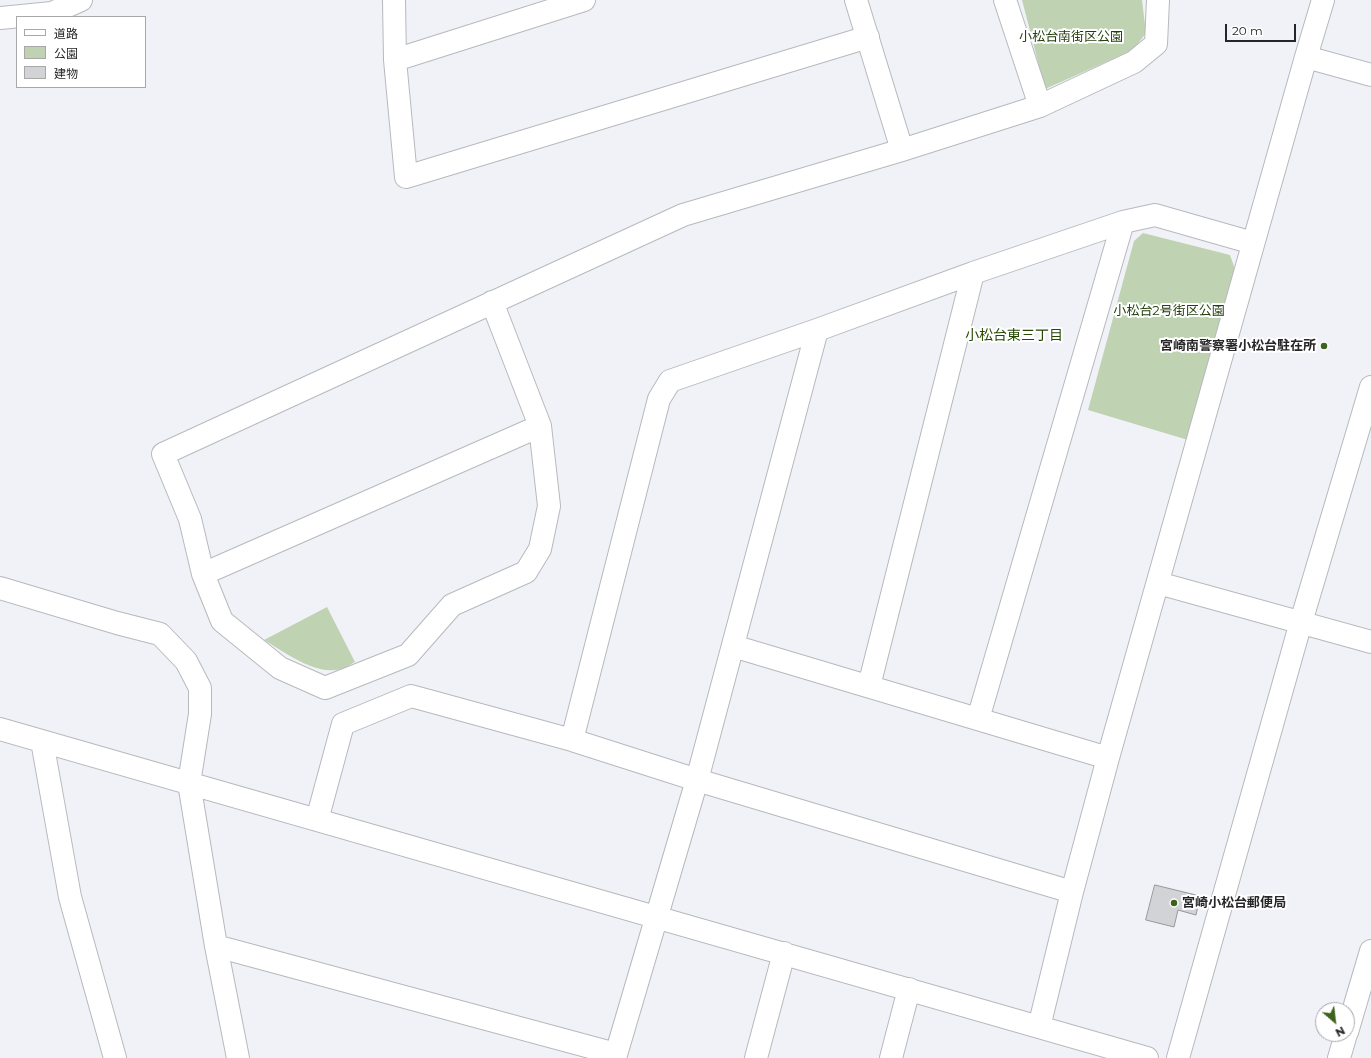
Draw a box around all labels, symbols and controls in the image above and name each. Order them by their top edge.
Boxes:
legend [16,16,146,88]
scale bar [1227,16,1298,42]
text: 20 m [1232,23,1263,38]
text: 道路 [54,26,78,41]
park label: 小松台南街区公園 [1019,29,1123,45]
text: 公園 [54,46,78,61]
text: 建物 [54,66,78,81]
park label: 小松台2号街区公園 [1113,303,1225,319]
district label: 小松台東三丁目 [965,328,1063,344]
place label: 宮崎南警察署小松台駐在所 [1160,338,1316,354]
marker: 宮崎南警察署小松台駐在所 [1319,341,1329,351]
place label: 宮崎小松台郵便局 [1182,895,1286,911]
marker: 宮崎小松台郵便局 [1169,898,1179,908]
north arrow [1315,1002,1355,1042]
text: N [1333,1023,1347,1040]

